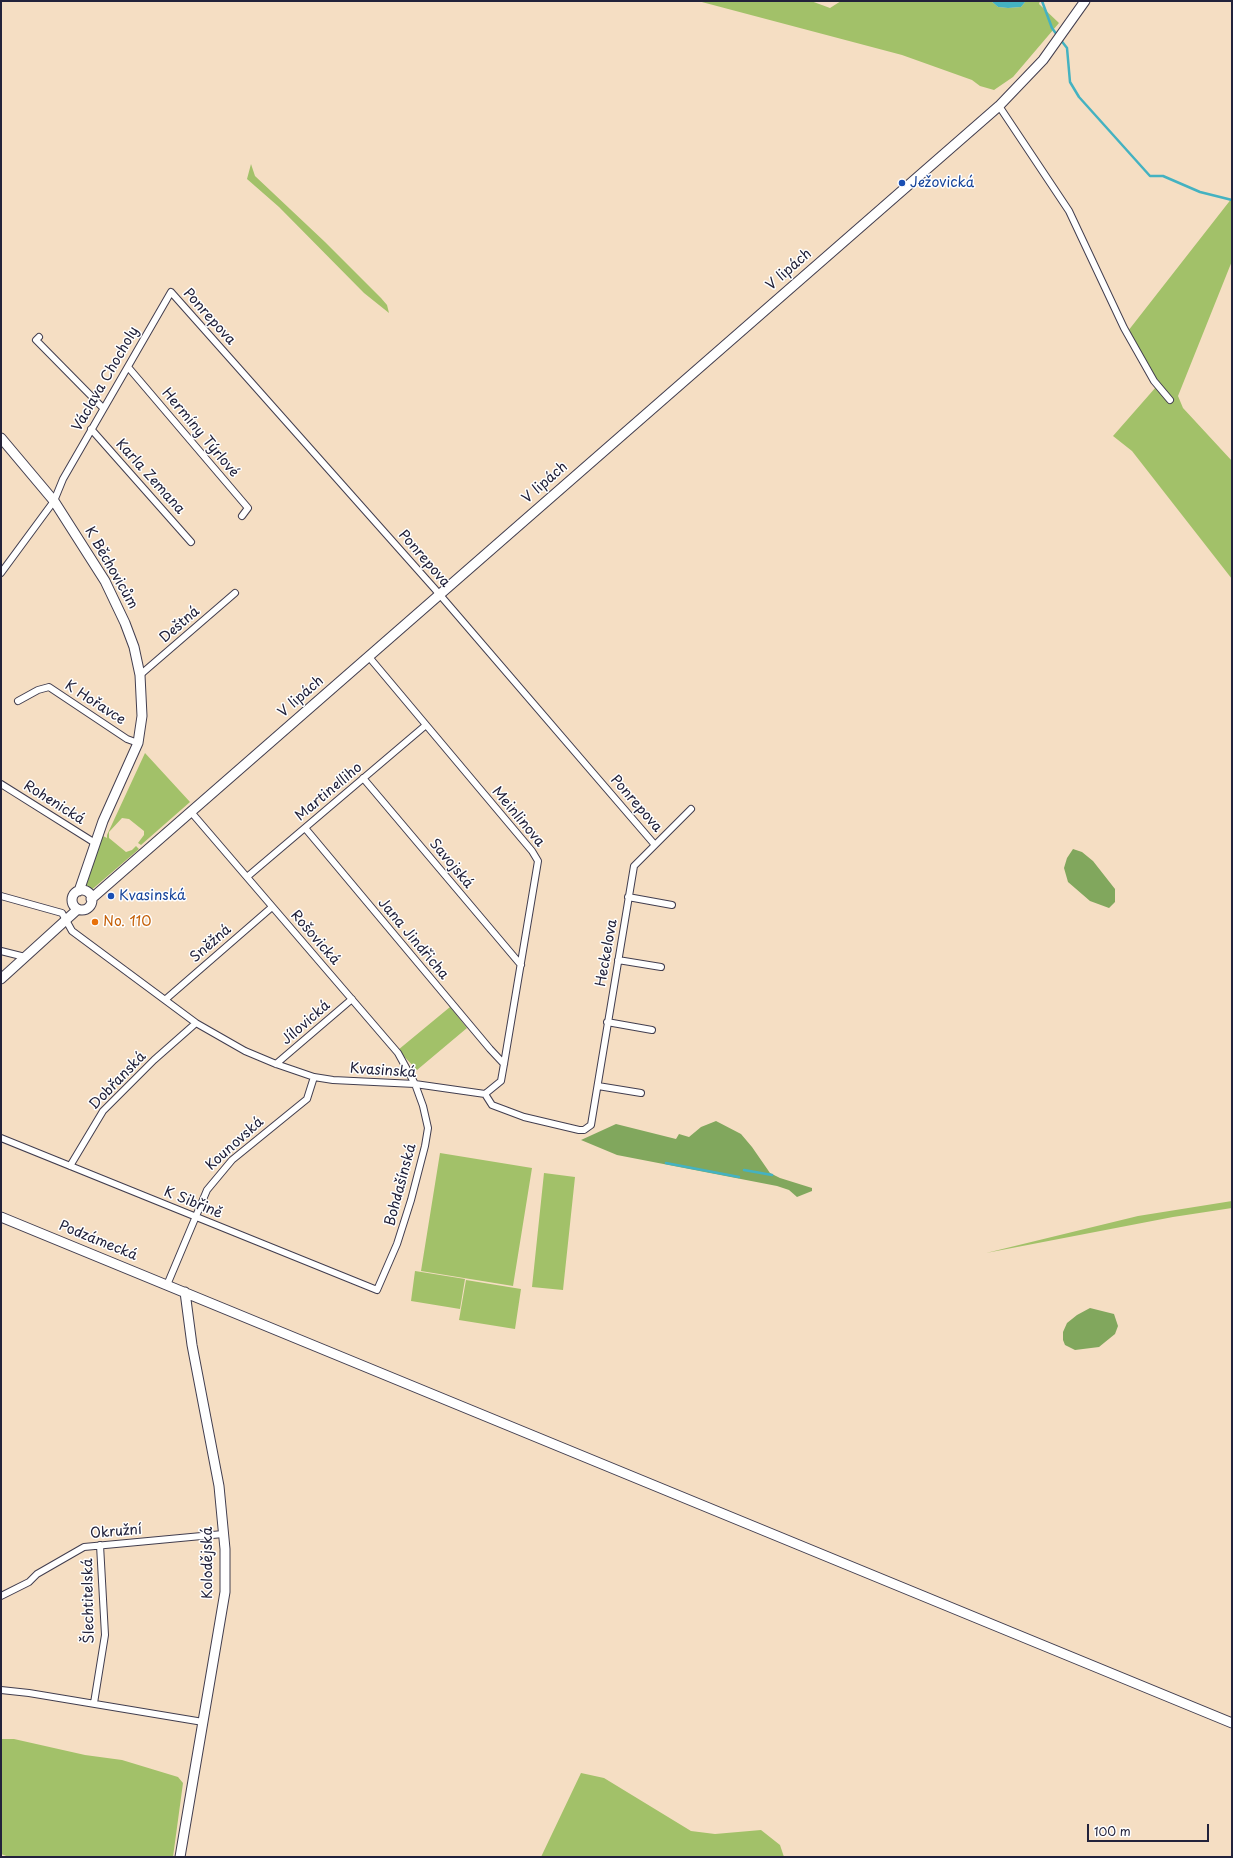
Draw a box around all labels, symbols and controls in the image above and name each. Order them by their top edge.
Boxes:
place label: Ježovická [910,175,974,191]
marker: Ježovická [897,178,907,188]
street label: V lipách [763,246,815,294]
street label: Ponrepova [179,285,239,349]
street label: Václava Chocholy [69,324,143,434]
street label: Hermíny Týrlové [158,385,242,481]
street label: Karla Zemana [112,436,188,518]
street label: V lipách [519,459,571,507]
street label: K Běchovicům [81,524,141,612]
street label: Ponrepova [395,527,453,591]
street label: Deštná [157,603,203,647]
street label: V lipách [275,673,327,721]
street label: K Hořavce [61,677,129,729]
street label: Martinelliho [292,759,366,825]
street label: Ponrepova [607,772,665,836]
street label: Rohenická [20,778,88,828]
street label: Meinlinova [488,784,548,850]
street label: Savojská [425,836,477,892]
place label: Kvasinská [119,888,186,904]
marker: Kvasinská [106,891,116,901]
street label: Jana Jindřicha [374,895,452,983]
street label: Rošovická [287,907,343,969]
place label: No. 110 [103,914,151,930]
marker: No. 110 [90,917,100,927]
street label: Heckelova [593,918,621,988]
street label: Sněžná [187,922,235,966]
street label: Jílovická [278,997,334,1049]
street label: Dobřanská [86,1049,150,1113]
street label: Kvasinská [349,1060,417,1082]
street label: Kounovská [203,1114,267,1174]
street label: Bohdašínská [382,1142,420,1228]
street label: K Sibřině [161,1184,225,1222]
street label: Podzámecká [56,1218,140,1264]
street label: Okružní [89,1521,143,1543]
street label: Kolodějská [200,1527,216,1599]
street label: Šlechtitelská [80,1558,98,1644]
scale bar [1089,1816,1211,1842]
text: 100 m [1094,1822,1131,1840]

